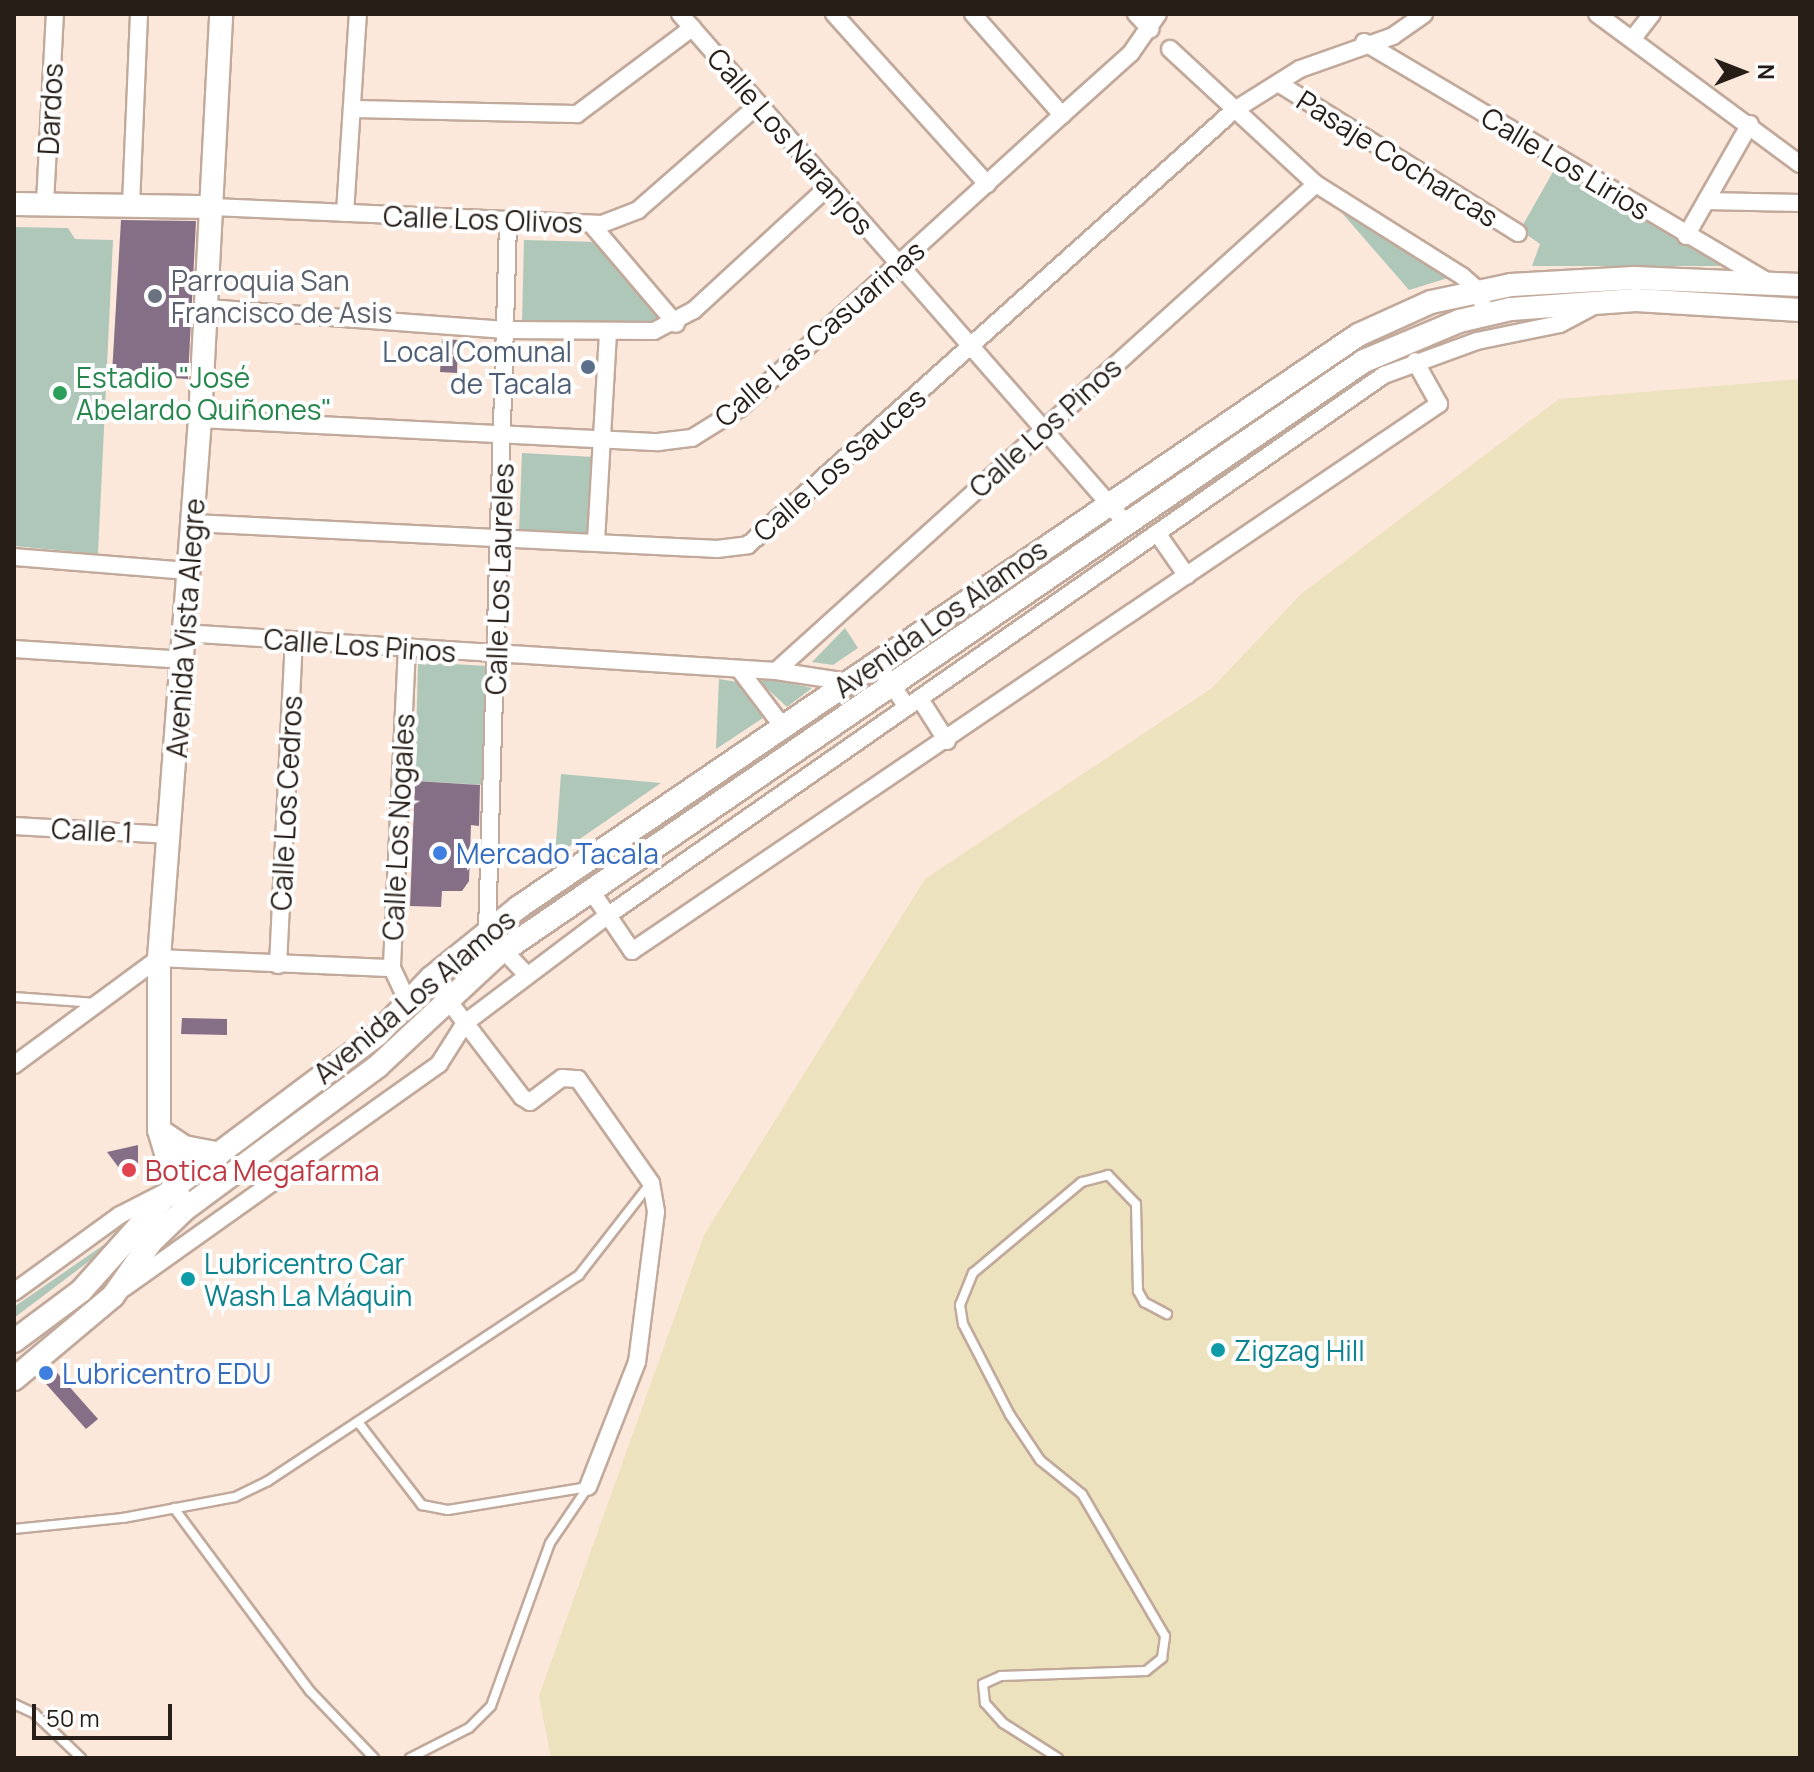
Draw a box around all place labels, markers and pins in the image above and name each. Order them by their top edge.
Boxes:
place label: Parroquia San Francisco de Asis [171,263,393,329]
marker: Parroquia San Francisco de Asis [146,287,164,305]
place label: Local Comunal de Tacala [382,334,572,400]
marker: Local Comunal de Tacala [579,358,597,376]
place label: Estadio "José Abelardo Quiñones" [76,360,332,426]
marker: Estadio "José Abelardo Quiñones" [51,384,69,402]
place label: Mercado Tacala [456,836,659,870]
marker: Mercado Tacala [431,844,449,862]
place label: Botica Megafarma [145,1153,380,1187]
marker: Botica Megafarma [120,1161,138,1179]
place label: Lubricentro Car Wash La Máquin [204,1246,412,1312]
marker: Lubricentro Car Wash La Máquin [179,1270,197,1288]
place label: Zigzag Hill [1234,1333,1365,1367]
marker: Zigzag Hill [1209,1341,1227,1359]
place label: Lubricentro EDU [62,1356,271,1390]
marker: Lubricentro EDU [37,1364,55,1382]

